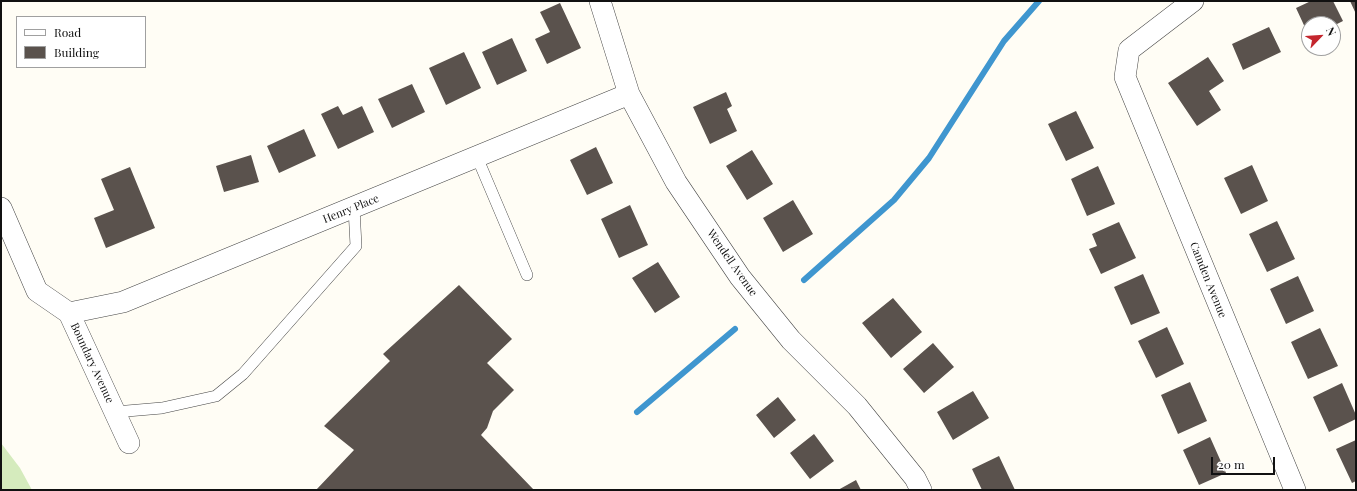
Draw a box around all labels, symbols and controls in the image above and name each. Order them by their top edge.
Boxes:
legend [16,16,146,68]
north arrow [1301,16,1341,56]
text: Road [54,24,81,40]
text: N [1323,24,1340,38]
text: Building [54,44,99,60]
street label: Henry Place [321,192,381,226]
street label: Wendell Avenue [704,227,760,299]
street label: Camden Avenue [1187,240,1229,320]
street label: Boundary Avenue [68,321,116,405]
scale bar [1213,449,1277,475]
text: 20 m [1218,456,1245,472]

